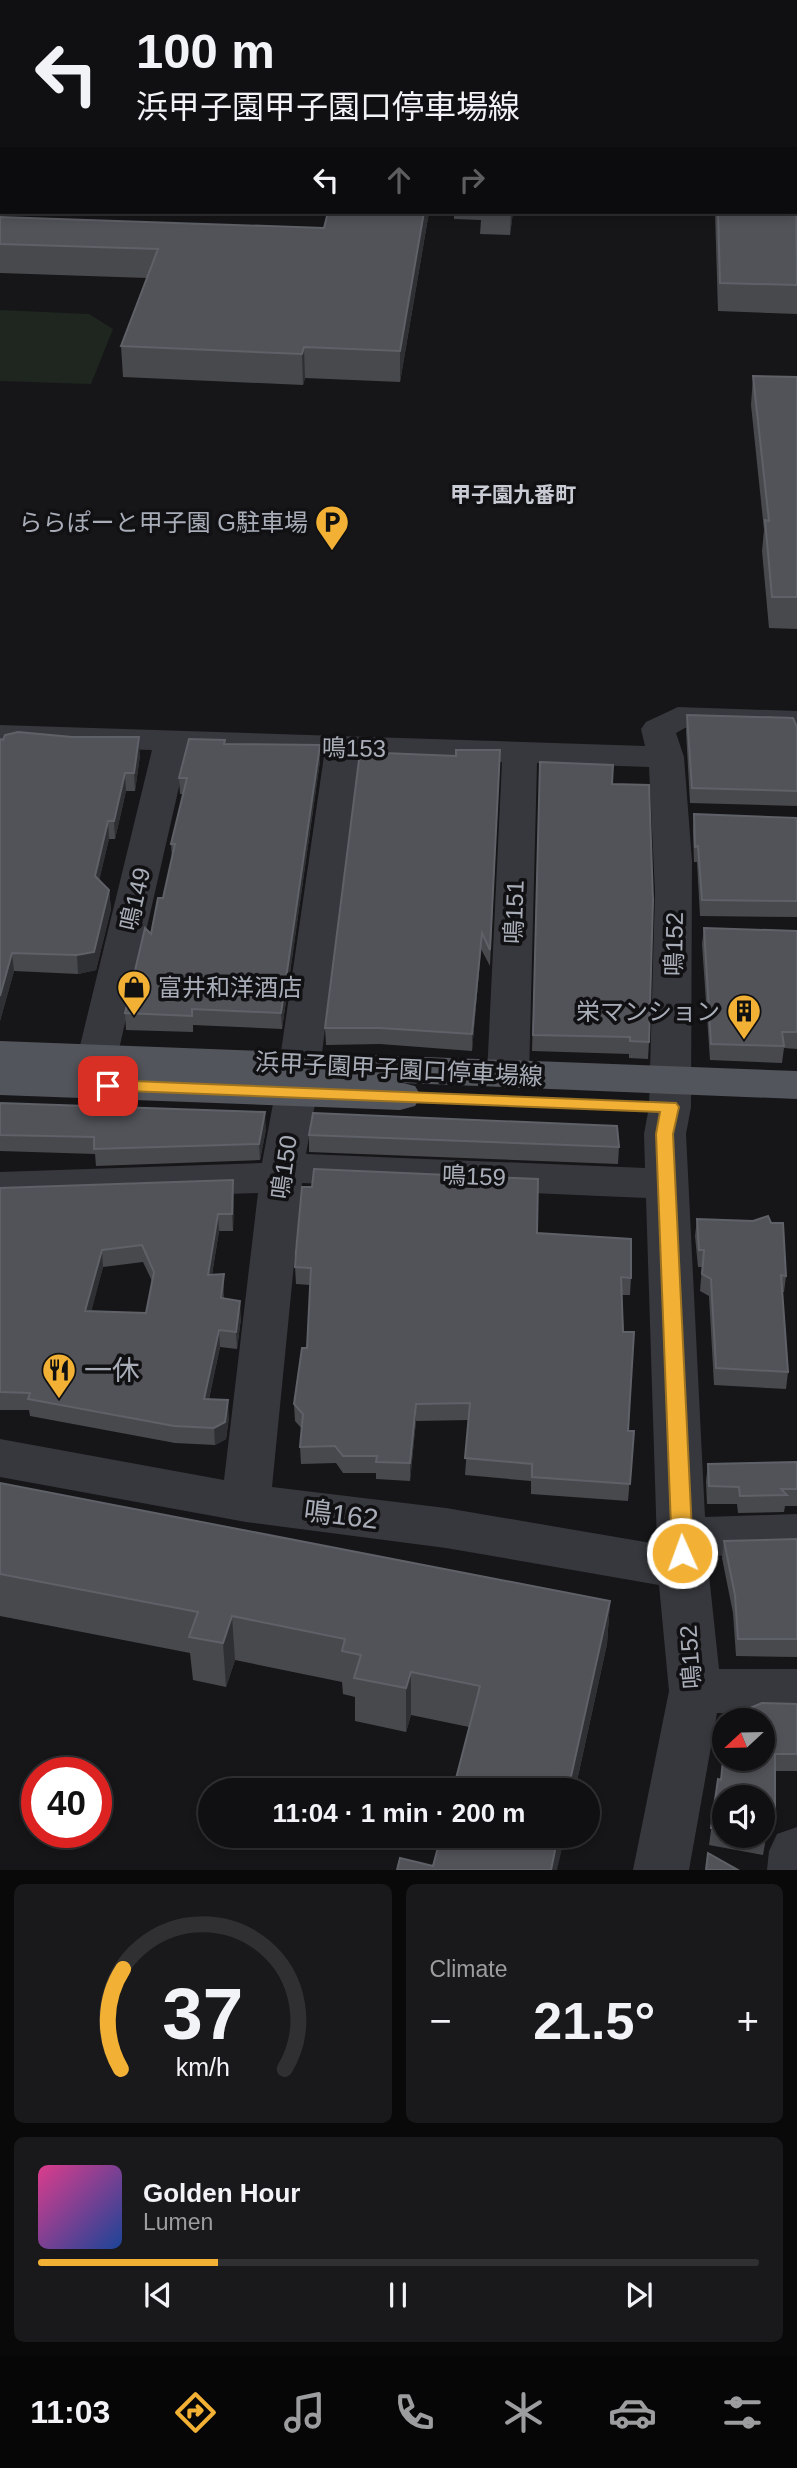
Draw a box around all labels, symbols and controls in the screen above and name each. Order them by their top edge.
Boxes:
text: 100 m [136,24,275,78]
icon: left [21,28,112,119]
text: 浜甲子園甲子園口停車場線 [136,89,520,125]
icon: left [307,161,345,199]
icon: ahead [380,161,418,199]
icon: right [453,161,491,199]
district label: 甲子園九番町 [450,483,576,506]
parking icon: ららぽーと甲子園 G駐車場 [313,503,351,552]
place label: ららぽーと甲子園 G駐車場 [19,509,308,536]
street label: 鳴153 [322,734,386,762]
street label: 鳴149 [115,865,155,933]
street label: 鳴151 [499,880,529,944]
street label: 鳴152 [660,912,688,976]
shop icon: 富井和洋酒店 [115,968,153,1017]
place label: 富井和洋酒店 [158,974,302,1001]
building icon: 栄マンション [725,992,763,1041]
place label: 栄マンション [576,998,720,1025]
street label: 浜甲子園甲子園口停車場線 [254,1048,544,1090]
pin [78,1056,138,1116]
icon: arrive [89,1067,127,1105]
street label: 鳴150 [266,1133,302,1201]
street label: 鳴159 [442,1161,506,1191]
restaurant icon: 一休 [40,1351,78,1400]
place label: 一休 [84,1355,140,1386]
street label: 鳴162 [302,1495,380,1535]
position arrow [645,1516,719,1590]
street label: 鳴152 [674,1624,706,1690]
north arrow [712,1708,775,1771]
map controls [712,1708,775,1848]
speed limit sign: 40 [21,1757,112,1848]
button: sound [712,1785,775,1848]
text: 11:04 · 1 min · 200 m [273,1798,525,1828]
text: Climate [430,1956,507,1982]
text: 37 [162,1974,243,2055]
text: 21.5° [533,1992,655,2050]
text: − [430,2000,452,2042]
text: + [737,2000,759,2042]
text: km/h [176,2053,230,2081]
text: Golden Hour [143,2178,300,2208]
text: Lumen [143,2209,213,2235]
icon: previous [139,2276,177,2314]
icon: pause [379,2276,417,2314]
icon: next [620,2276,658,2314]
icon: directions [171,2388,220,2437]
icon: music [280,2388,329,2437]
icon: phone [390,2388,439,2437]
icon: climate [499,2388,548,2437]
icon: car [608,2388,657,2437]
icon: filters [718,2388,767,2437]
text: 11:03 [30,2394,110,2430]

